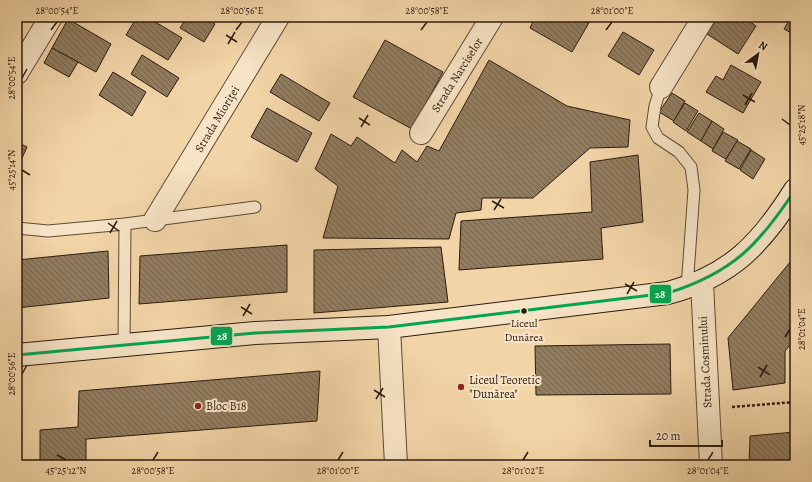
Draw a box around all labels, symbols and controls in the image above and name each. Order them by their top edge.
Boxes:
text: 28°00'54"E [36,4,78,17]
text: 28°00'56"E [221,4,264,17]
text: 28°00'58"E [405,4,449,17]
text: 28°01'00"E [591,4,633,17]
street label: Strada Narciselor [428,34,487,115]
north arrow [738,34,778,74]
text: N [756,37,770,54]
text: 28°00'54"E [5,57,18,99]
street label: Strada Mioriței [191,83,243,155]
text: 45°25'18"N [795,104,808,146]
text: 45°25'14"N [5,150,18,190]
line badge: 28 [649,284,672,304]
text: 28 [655,287,665,302]
marker: Liceul Dunărea [519,306,529,316]
text: 28°01'04"E [795,308,808,350]
place label: Liceul Dunărea [505,316,544,345]
street label: Strada Cosminului [695,316,715,408]
line badge: 28 [210,326,233,346]
text: 28 [217,329,227,344]
text: 28°00'56"E [5,352,18,395]
place label: Liceul Teoretic "Dunărea" [469,372,540,402]
marker: Liceul Teoretic "Dunărea" [456,382,466,392]
place label: Bloc B18 [206,398,247,414]
marker: Bloc B18 [193,401,203,411]
scale bar [650,422,722,448]
text: 20 m [656,428,680,444]
text: 45°25'12"N [46,464,87,477]
text: 28°00'58"E [131,464,175,477]
text: 28°01'00"E [317,464,359,477]
text: 28°01'02"E [502,464,544,477]
text: 28°01'04"E [687,464,729,477]

